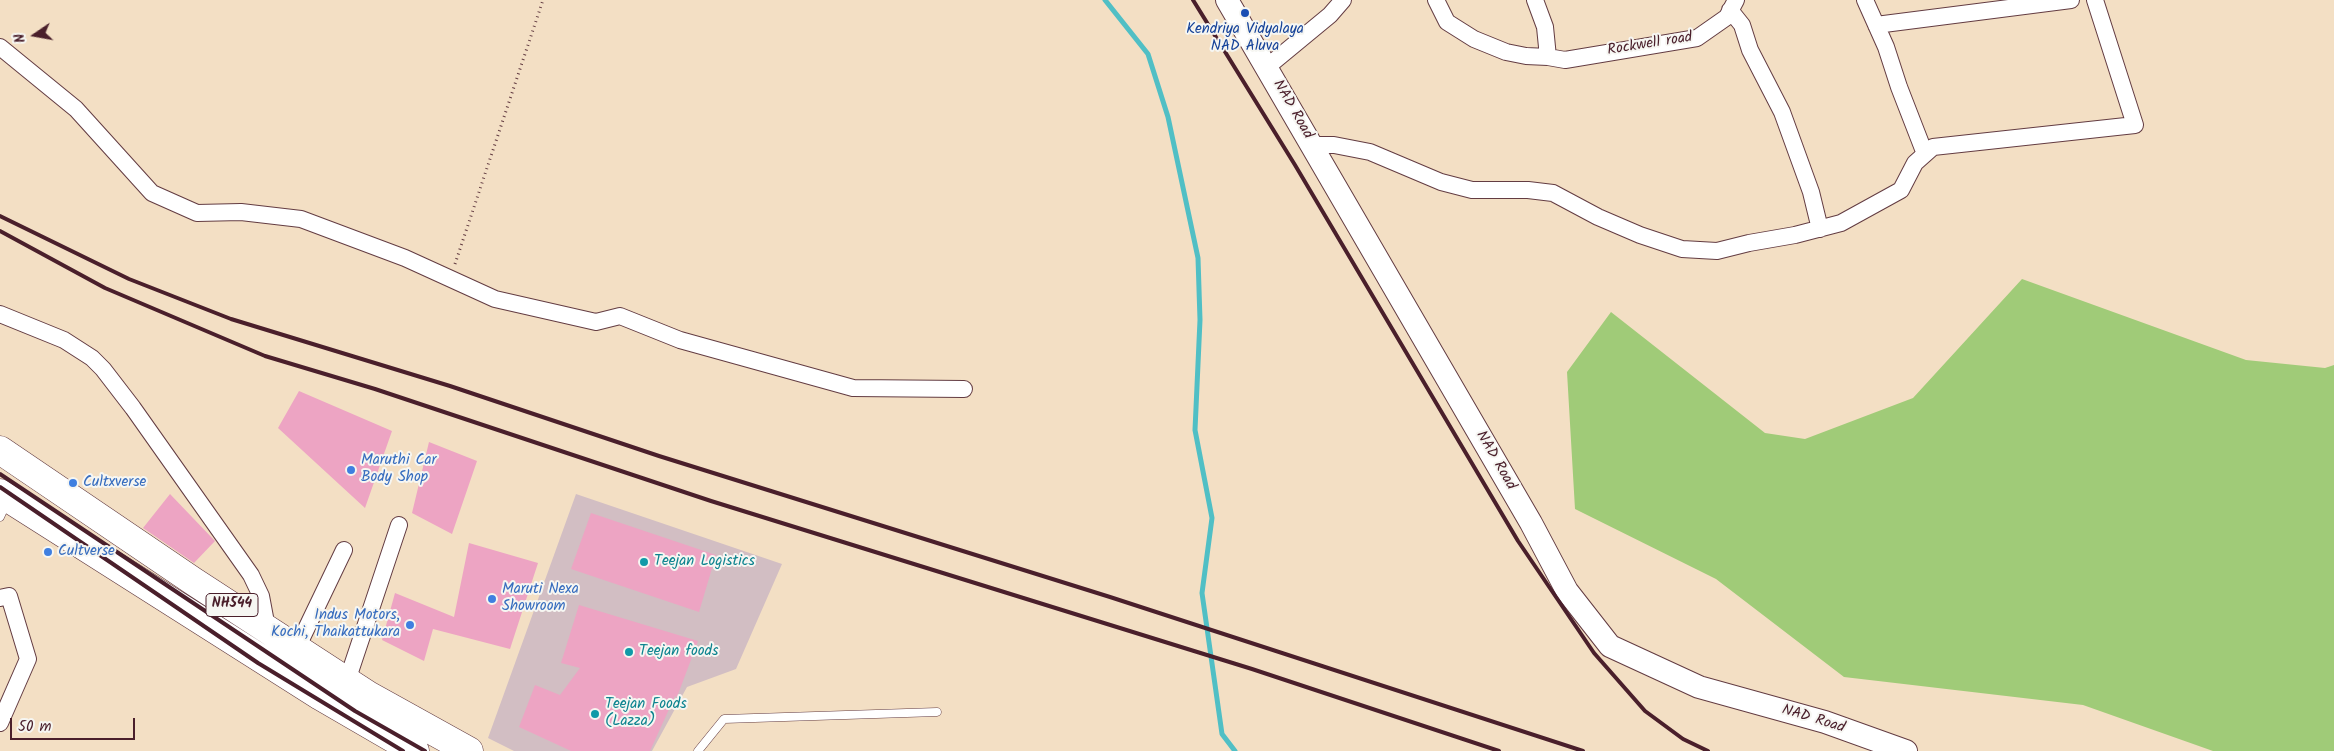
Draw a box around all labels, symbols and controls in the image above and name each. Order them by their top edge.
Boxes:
marker: Kendriya Vidyalaya NAD Aluva [1239,7,1251,19]
north arrow [10,10,60,60]
place label: Kendriya Vidyalaya NAD Aluva [1186,21,1304,56]
street label: Rockwell road [1606,29,1694,61]
text: N [9,32,32,45]
street label: NAD Road [1268,77,1316,143]
street label: NAD Road [1471,428,1519,494]
place label: Maruthi Car Body Shop [361,452,436,487]
marker: Maruthi Car Body Shop [345,464,357,476]
place label: Cultxverse [83,474,146,492]
marker: Cultxverse [67,477,79,489]
place label: Cultverse [58,543,115,561]
marker: Cultverse [42,546,54,558]
place label: Teejan Logistics [654,553,755,571]
marker: Teejan Logistics [638,556,650,568]
place label: Maruti Nexa Showroom [502,581,579,616]
marker: Maruti Nexa Showroom [486,593,498,605]
road number: NH544 [206,594,258,616]
place label: Indus Motors, Kochi, Thaikattukara [271,607,400,642]
marker: Indus Motors, Kochi, Thaikattukara [404,619,416,631]
place label: Teejan foods [639,643,718,661]
marker: Teejan foods [623,646,635,658]
place label: Teejan Foods (Lazza) [605,696,687,731]
street label: NAD Road [1779,702,1847,738]
scale bar [12,708,138,740]
marker: Teejan Foods (Lazza) [589,708,601,720]
text: 50 m [18,715,52,739]

